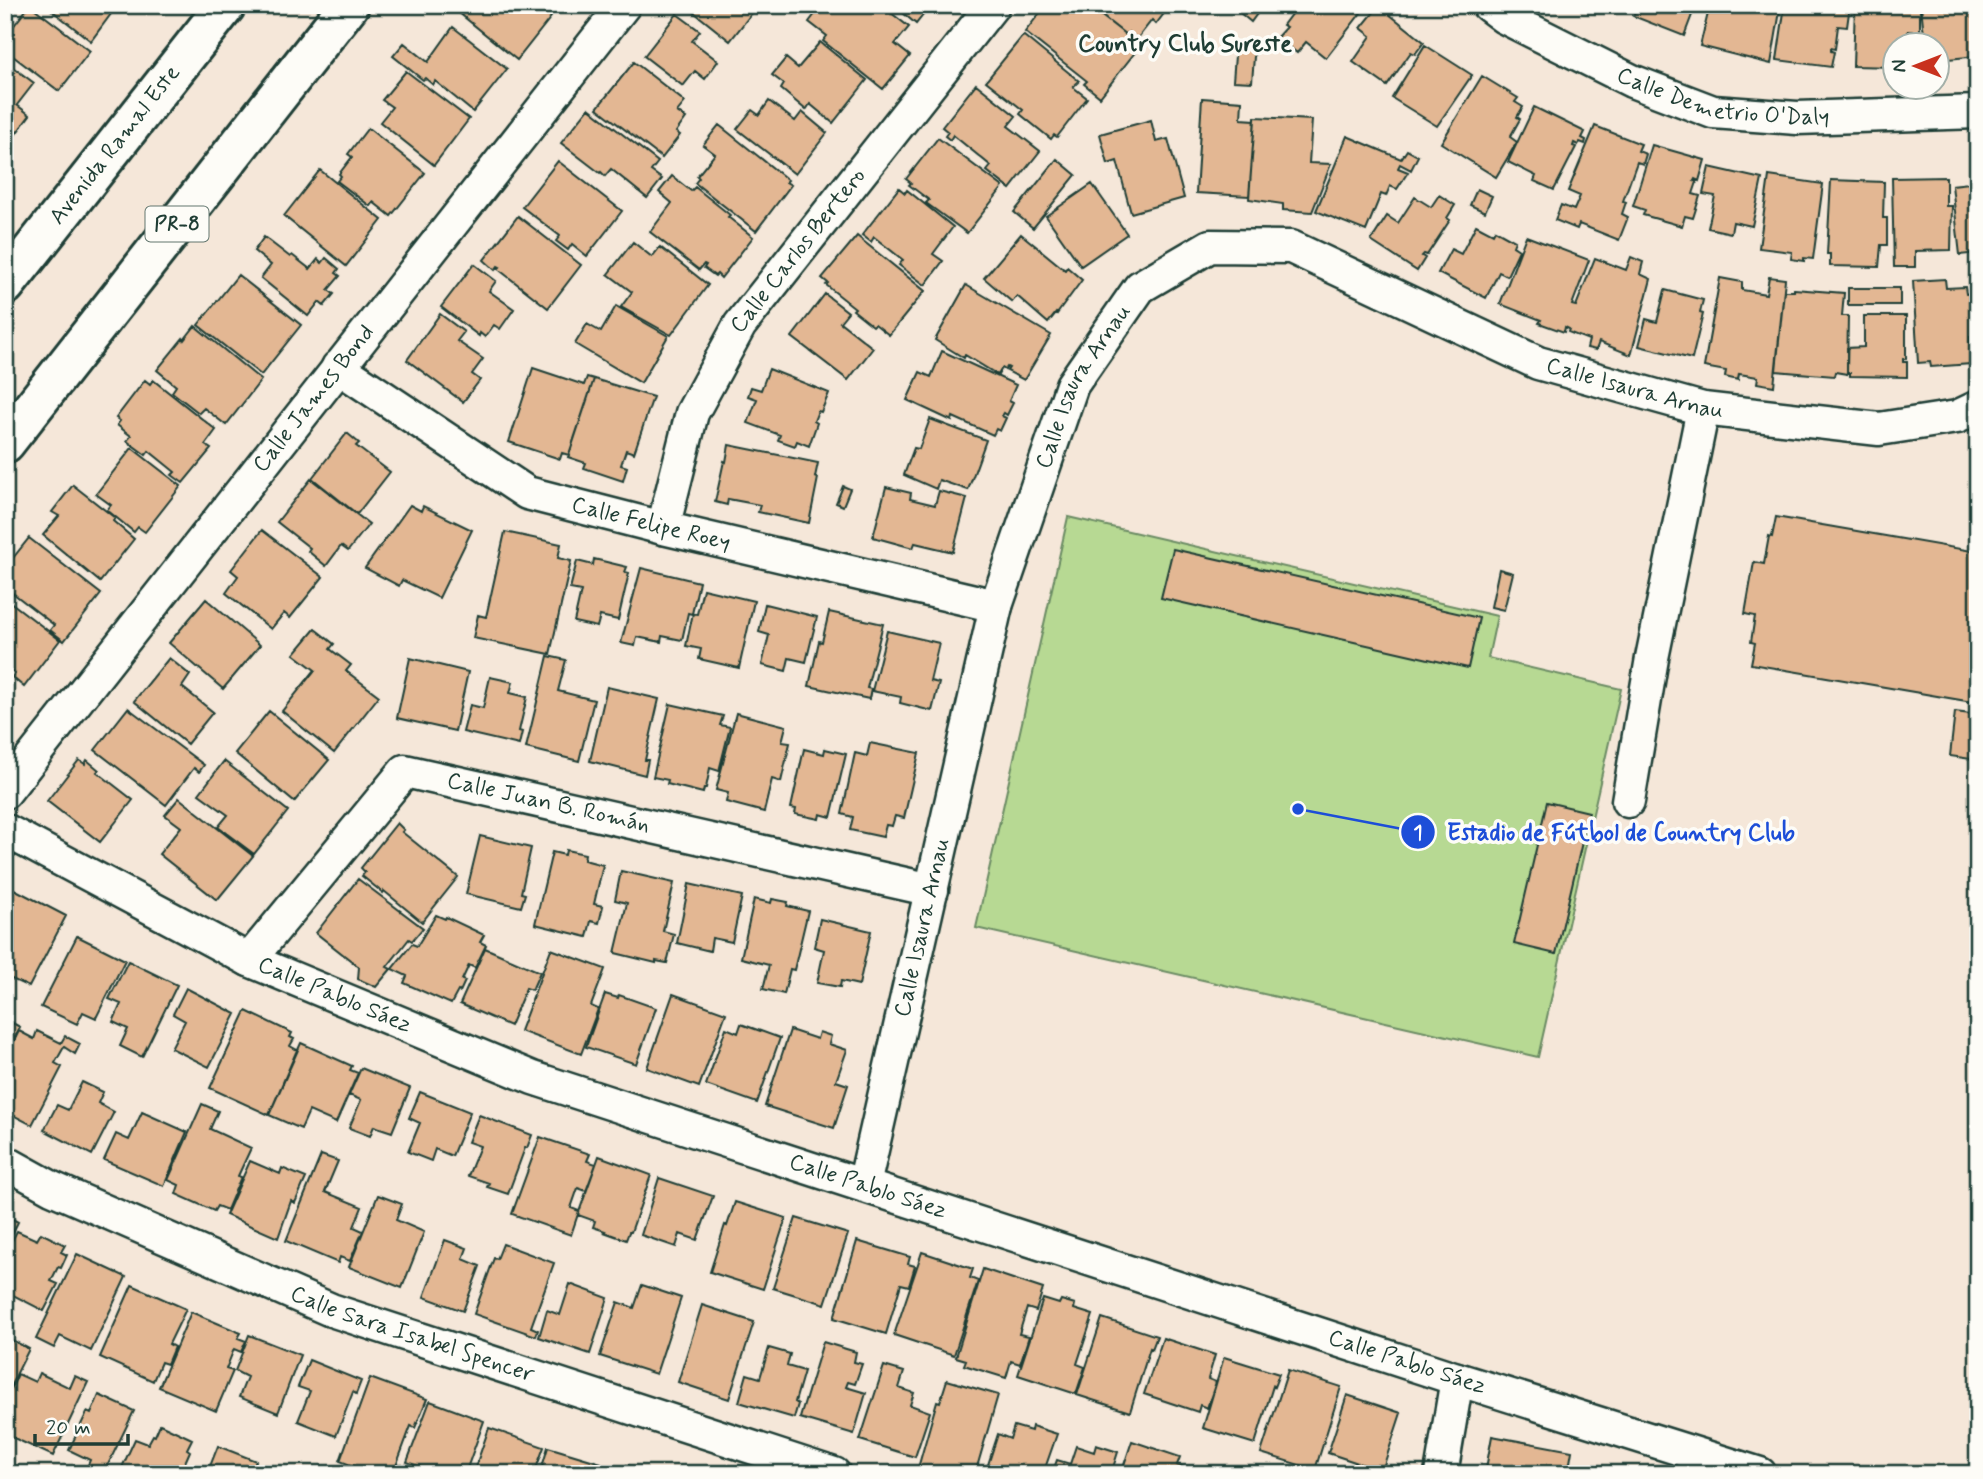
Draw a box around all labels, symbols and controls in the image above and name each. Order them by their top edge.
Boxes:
district label: Country Club Sureste [1078,29,1292,60]
north arrow [1882,32,1952,102]
street label: Avenida Ramal Este [43,59,188,231]
text: N [1888,60,1913,72]
street label: Calle Demetrio O'Daly [1611,61,1830,133]
street label: Calle Carlos Bertero [724,162,873,340]
road number: PR-8 [146,206,208,242]
street label: Calle Isaura Arnau [1029,299,1138,473]
street label: Calle James Bond [247,319,382,479]
street label: Calle Isaura Arnau [1543,351,1725,426]
street label: Calle Felipe Roey [568,490,733,558]
street label: Calle Juan B. Román [444,766,653,841]
callout: Estadio de Fútbol de Country Club [1400,810,1807,855]
text: Estadio de Fútbol de Country Club [1447,818,1795,849]
text: 1 [1413,819,1423,847]
street label: Calle Isaura Arnau [888,835,958,1020]
street label: Calle Pablo Sáez [253,950,416,1041]
street label: Calle Pablo Sáez [785,1147,950,1227]
street label: Calle Sara Isabel Spencer [285,1279,538,1390]
street label: Calle Pablo Sáez [1324,1323,1489,1402]
scale bar [35,1402,128,1446]
text: 20 m [46,1414,91,1442]

